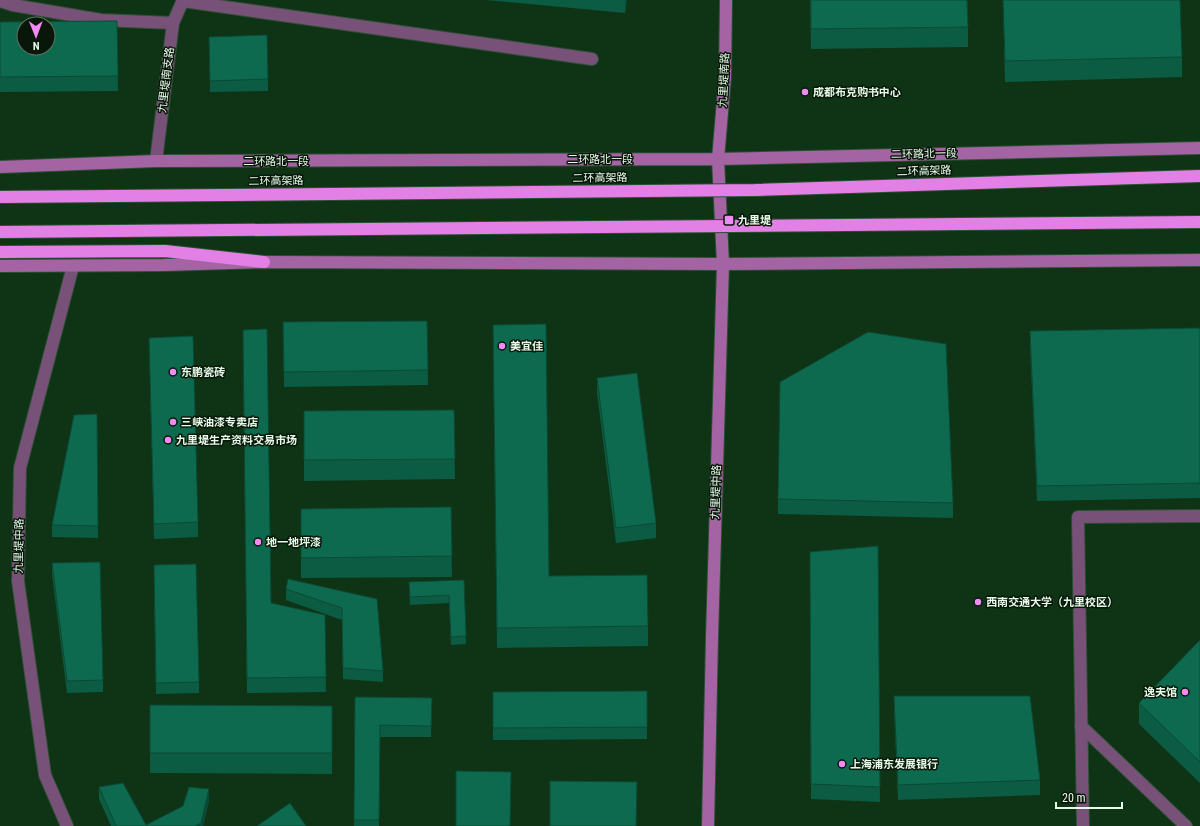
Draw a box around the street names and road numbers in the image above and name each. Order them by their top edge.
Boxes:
street label: 九里堤南支路 [156,46,176,114]
street label: 九里堤南路 [716,52,732,108]
street label: 二环路北一段 [891,147,957,161]
street label: 二环路北一段 [567,153,633,166]
street label: 二环路北一段 [243,155,309,168]
street label: 二环高架路 [896,164,952,178]
street label: 二环高架路 [572,171,628,185]
street label: 二环高架路 [248,174,304,188]
street label: 九里堤中路 [709,464,723,520]
street label: 九里堤中路 [12,518,26,574]

